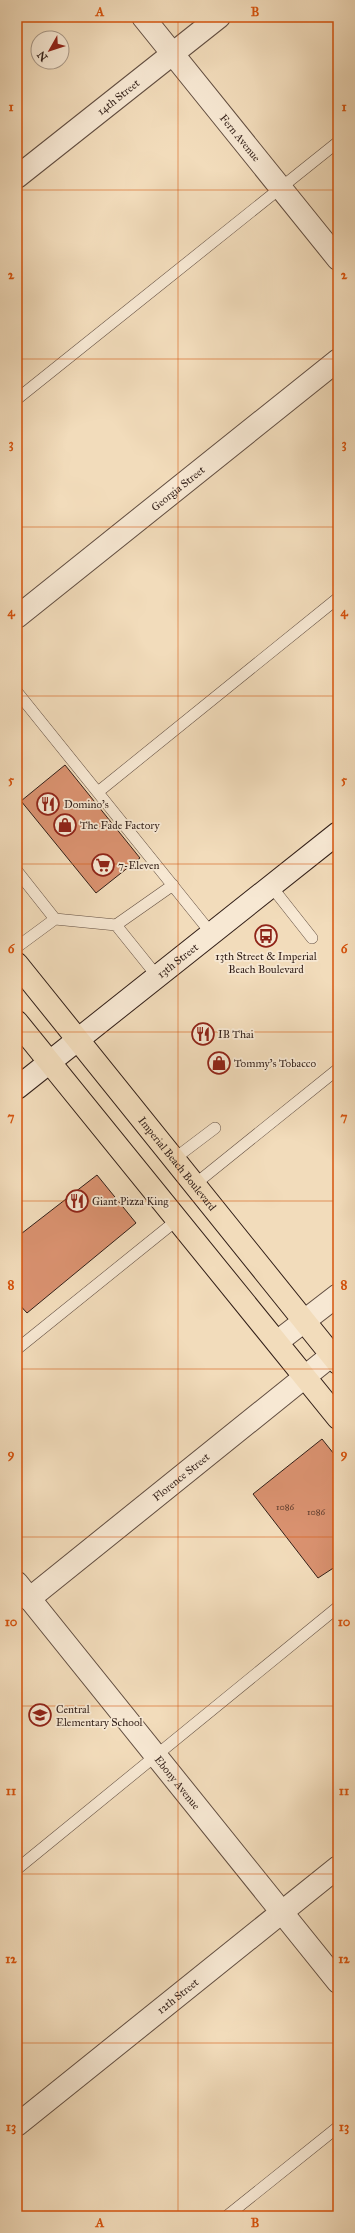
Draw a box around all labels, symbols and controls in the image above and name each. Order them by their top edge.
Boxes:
text: A [95,4,105,20]
text: B [251,4,260,20]
north arrow [30,30,70,70]
text: N [34,48,51,64]
street label: 14th Street [94,76,142,118]
text: 1 [8,99,14,115]
text: 1 [341,99,347,115]
street label: Fern Avenue [217,111,263,164]
text: 2 [8,267,15,283]
text: 2 [341,267,348,283]
text: 3 [8,436,14,452]
text: 3 [341,436,347,452]
street label: Georgia Street [148,463,207,514]
text: 4 [7,604,15,620]
text: 4 [340,604,348,620]
text: 5 [8,772,15,788]
text: 5 [341,772,348,788]
restaurant icon: Domino's [35,791,61,817]
place label: Domino's [64,798,109,811]
shop icon: The Fade Factory [52,812,78,838]
place label: The Fade Factory [80,819,160,832]
supermarket icon: 7-Eleven [90,852,116,878]
place label: 7-Eleven [118,859,159,872]
bus stop icon: 13th Street & Imperial Beach Boulevard [253,923,279,949]
street label: 13th Street [154,940,201,981]
text: 6 [8,941,16,957]
text: 6 [341,941,349,957]
place label: 13th Street & Imperial Beach Boulevard [215,950,317,976]
restaurant icon: IB Thai [190,1021,216,1047]
place label: IB Thai [218,1028,254,1041]
shop icon: Tommy's Tobacco [206,1050,232,1076]
place label: Tommy's Tobacco [234,1057,316,1070]
text: 7 [8,1109,15,1125]
text: 7 [341,1109,348,1125]
street label: Imperial Beach Boulevard [136,1114,219,1213]
restaurant icon: Giant Pizza King [64,1188,90,1214]
place label: Giant Pizza King [92,1195,169,1208]
text: 8 [8,1277,15,1293]
text: 8 [341,1277,348,1293]
text: 9 [8,1446,15,1462]
text: 9 [341,1446,348,1462]
street label: Florence Street [150,1450,212,1503]
house number: 1086 [276,1501,294,1512]
house number: 1086 [307,1506,325,1517]
text: 10 [5,1614,18,1630]
text: 10 [338,1614,351,1630]
school or university icon: Central Elementary School [27,1702,53,1728]
place label: Central Elementary School [56,1703,143,1729]
street label: Ebony Avenue [152,1753,203,1812]
text: 11 [6,1783,16,1799]
text: 11 [339,1783,349,1799]
text: 12 [5,1951,17,1967]
text: 12 [338,1951,350,1967]
street label: 12th Street [154,1975,201,2017]
text: 13 [6,2119,16,2135]
text: 13 [339,2119,349,2135]
text: A [95,2215,105,2231]
text: B [251,2215,260,2231]

